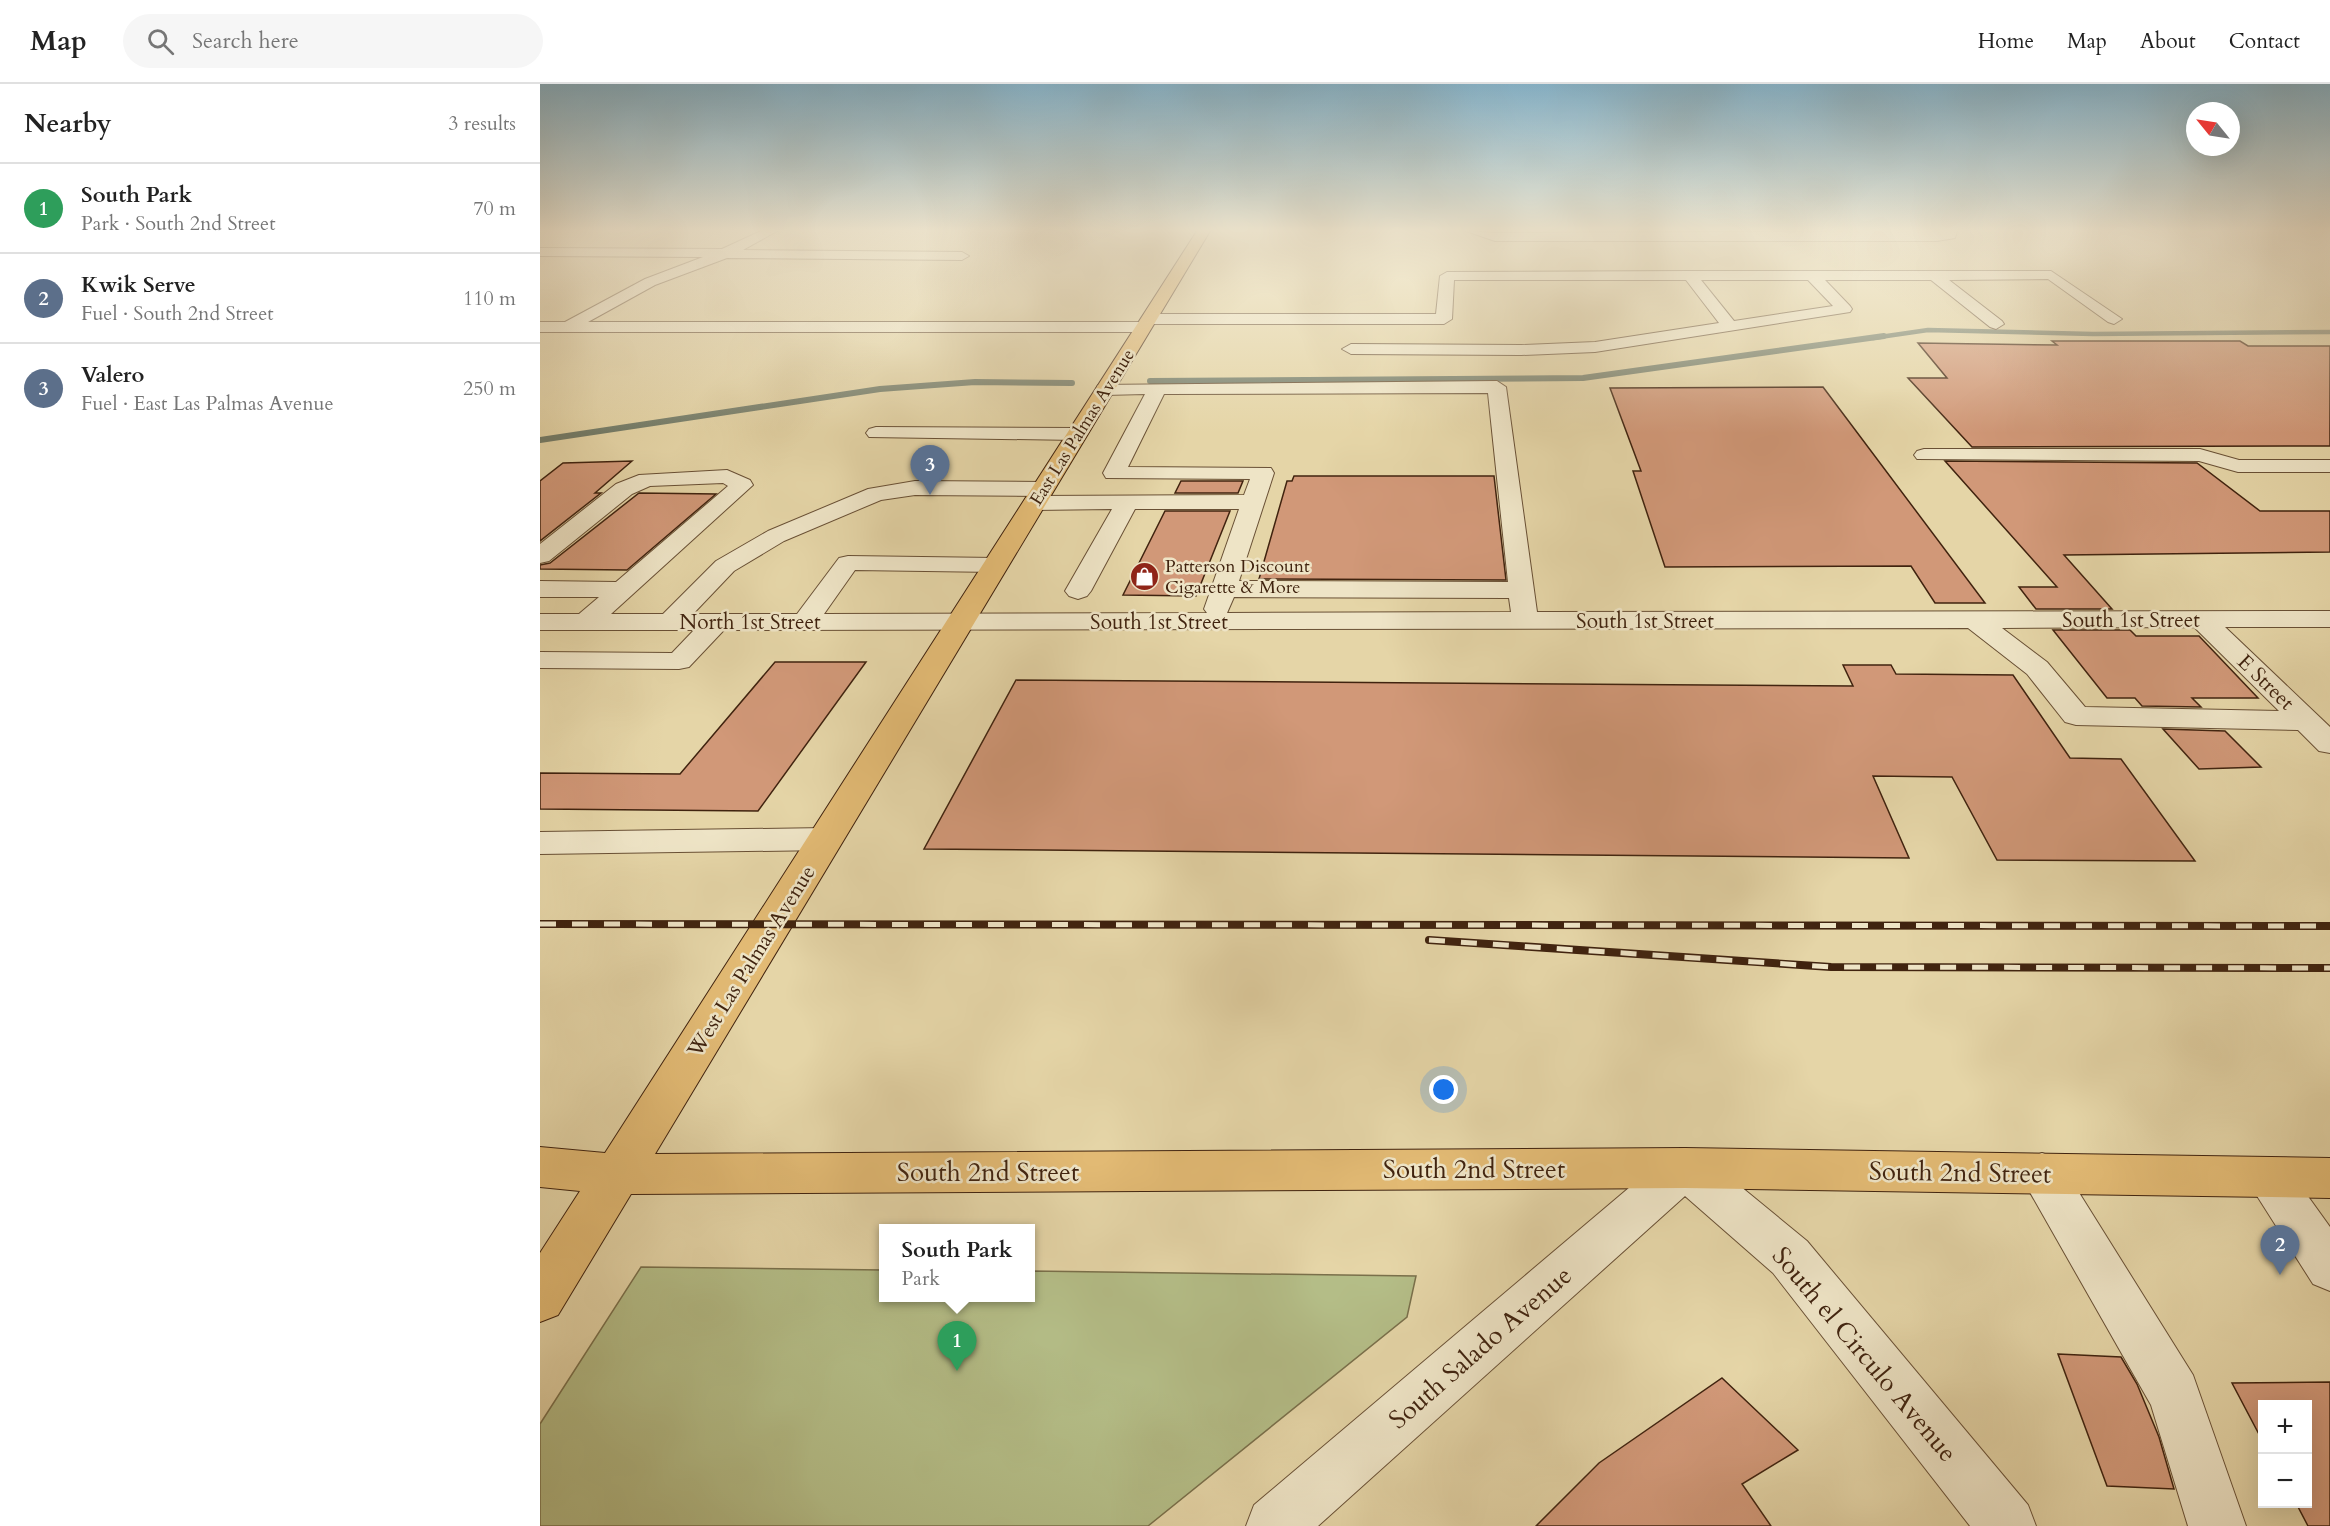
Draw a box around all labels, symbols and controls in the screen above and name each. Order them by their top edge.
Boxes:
search box [123,14,543,68]
text: Map [30,22,87,60]
icon: search [144,25,177,58]
text: Search here [192,26,299,56]
text: Home [1978,27,2034,56]
text: Map [2067,27,2107,56]
text: About [2140,27,2196,56]
text: Contact [2229,27,2300,56]
north arrow [2186,102,2240,156]
text: Nearby [24,106,112,141]
text: 3 results [448,110,516,137]
text: South Park [81,180,192,210]
text: 1 [38,195,49,222]
text: 70 m [473,195,516,222]
text: Park · South 2nd Street [81,210,276,237]
text: Kwik Serve [81,270,196,300]
text: 2 [38,285,49,312]
text: 110 m [463,285,516,312]
text: Fuel · South 2nd Street [81,300,274,327]
street label: East Las Palmas Avenue [1024,344,1141,510]
text: Valero [81,360,144,390]
text: 3 [38,375,49,402]
text: 250 m [463,375,516,402]
text: Fuel · East Las Palmas Avenue [81,390,334,417]
pin: 3 [910,446,950,495]
place label: Patterson Discount Cigarette & More [1165,554,1310,600]
shop icon: Patterson Discount Cigarette & More [1128,560,1160,592]
street label: South 1st Street [2062,606,2200,635]
street label: South 1st Street [1576,607,1714,636]
street label: North 1st Street [679,608,821,637]
street label: South 1st Street [1090,608,1228,637]
street label: E Street [2231,648,2301,717]
street label: West Las Palmas Avenue [680,860,822,1063]
your location [1429,1075,1458,1104]
street label: South 2nd Street [1383,1152,1565,1187]
street label: South 2nd Street [1869,1153,2051,1192]
street label: South 2nd Street [897,1155,1079,1190]
popup [879,1224,1035,1302]
pin: 2 [2260,1226,2300,1275]
text: South Park [901,1235,1013,1265]
street label: South el Circulo Avenue [1764,1239,1965,1469]
street label: South Salado Avenue [1381,1258,1579,1437]
text: Park [901,1265,940,1292]
pin: 1 [938,1322,976,1371]
map controls [2258,1400,2312,1508]
button: + [2258,1400,2312,1454]
button: − [2258,1454,2312,1508]

